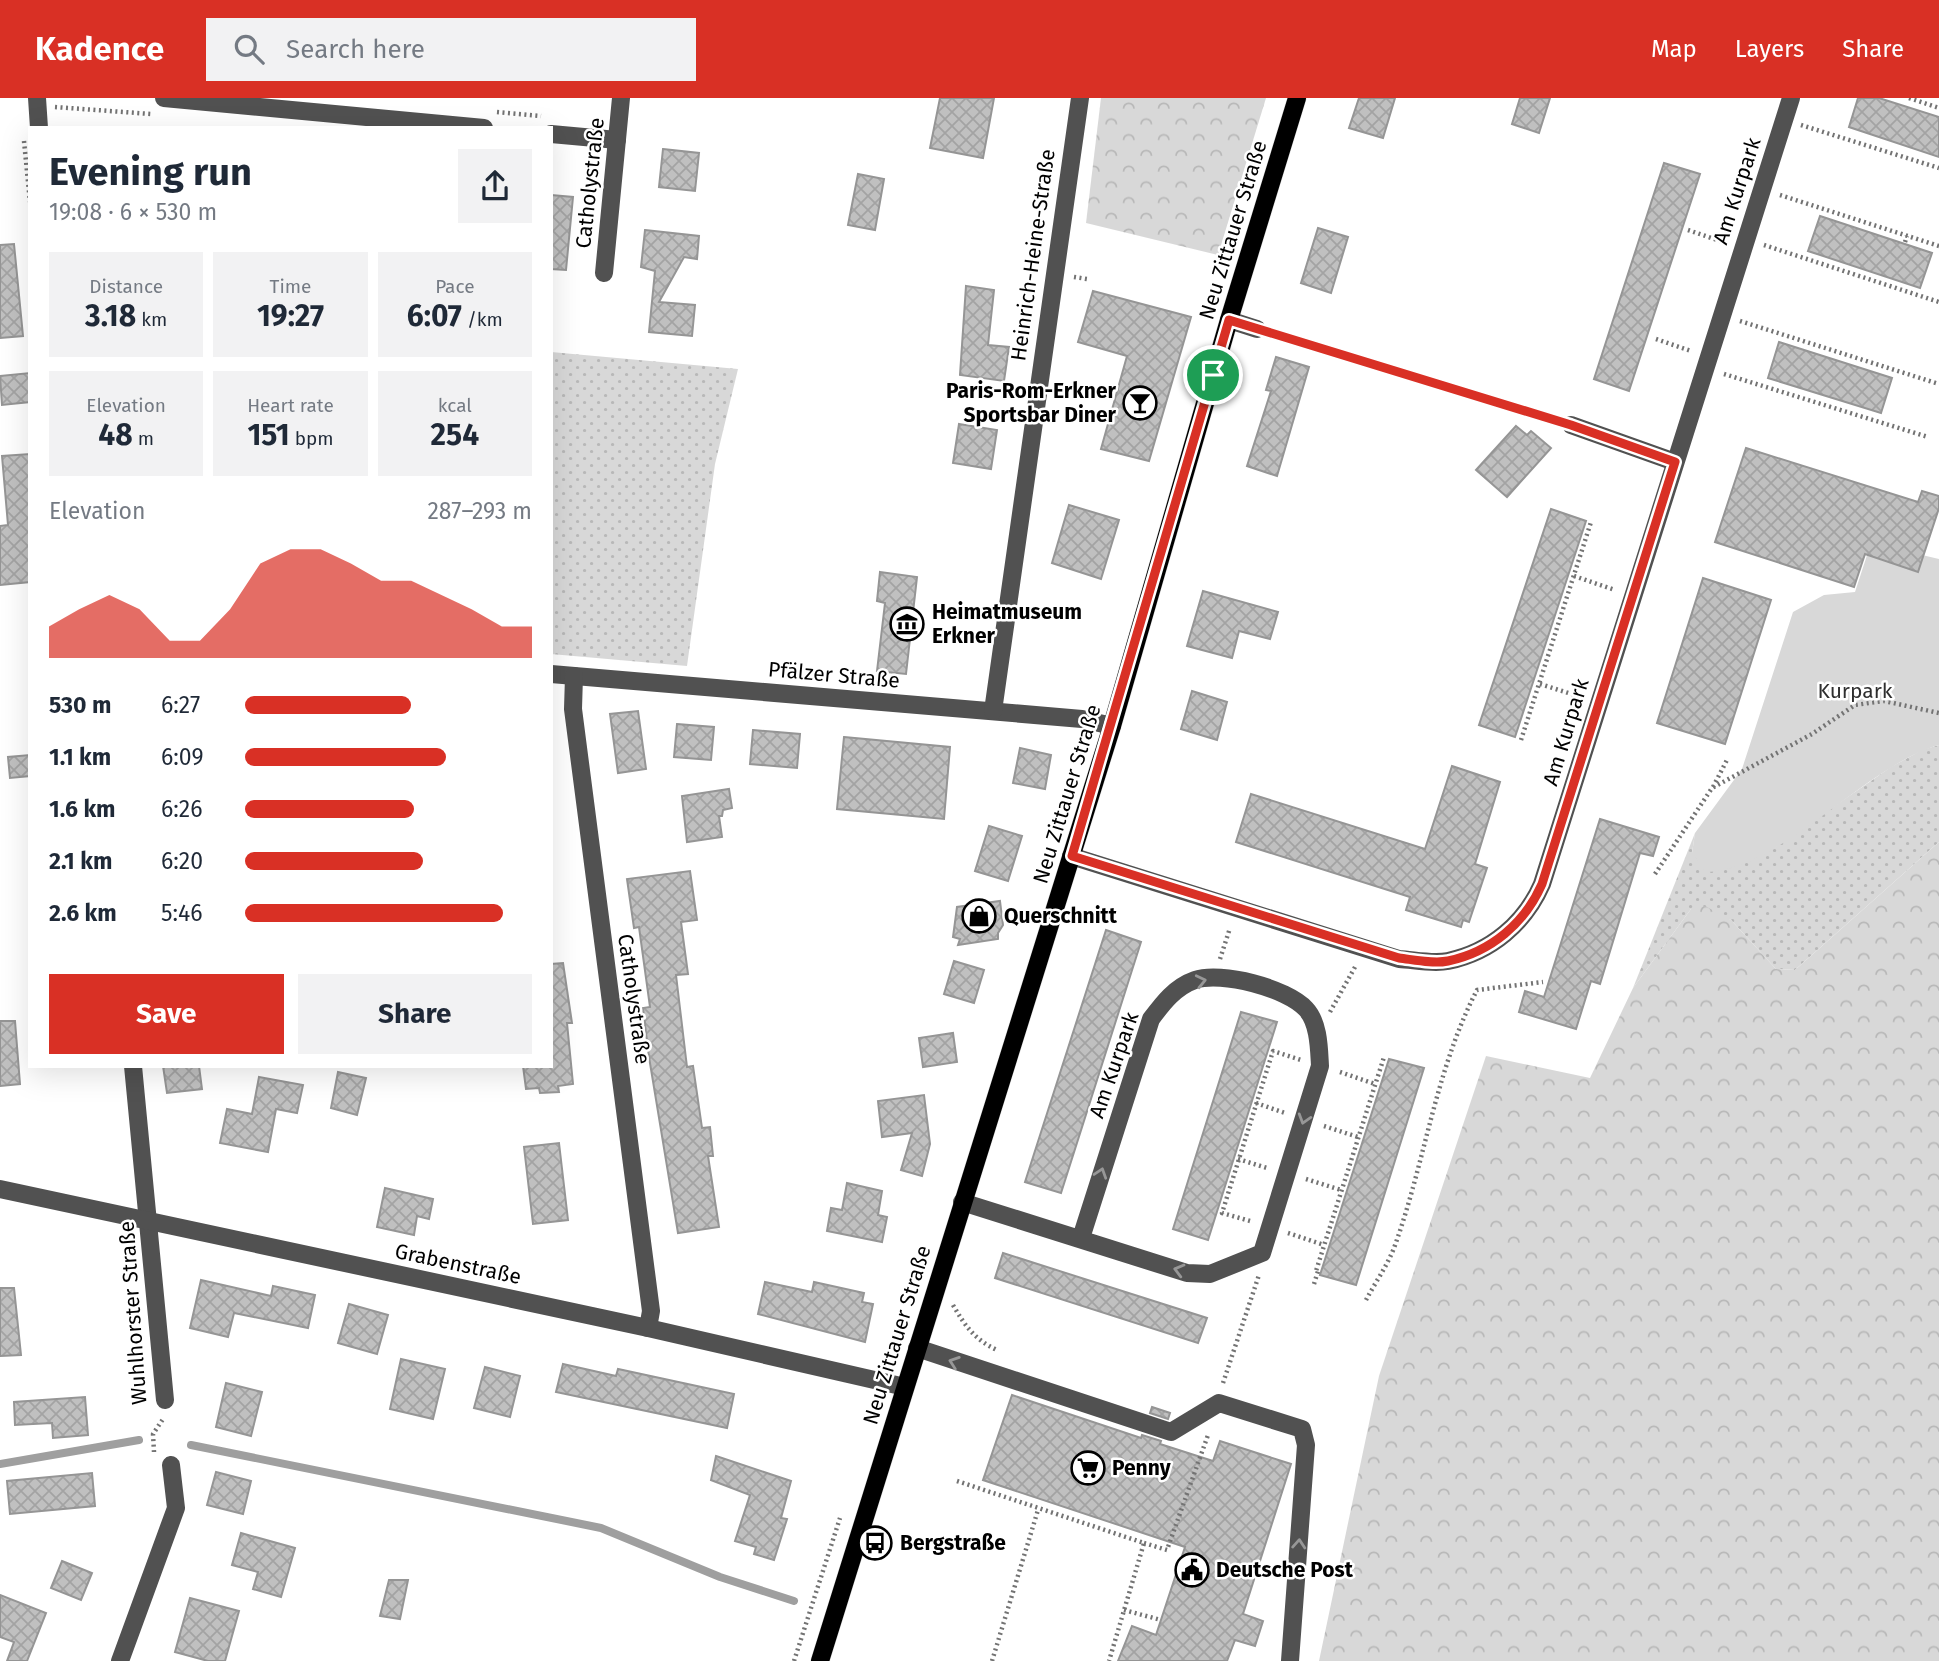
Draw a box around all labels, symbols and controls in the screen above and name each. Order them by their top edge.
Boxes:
search box [206,18,696,81]
text: Kadence [35,29,164,69]
icon: search [230,30,268,68]
text: Search here [286,34,425,65]
text: Map [1651,35,1697,63]
text: Layers [1735,35,1804,63]
text: Share [1842,35,1904,63]
street label: Catholystraße [570,116,610,250]
street label: Am Kurpark [1708,134,1767,248]
street label: Neu Zittauer Straße [1193,137,1273,323]
street label: Heinrich-Heine-Straße [1005,147,1061,363]
text: Evening run [49,149,252,195]
button: share [458,149,532,223]
text: 19:08 · 6 × 530 m [49,198,217,226]
text: Distance [89,275,163,298]
text: Time [270,275,311,298]
text: Pace [435,275,475,298]
text: 3.18 [85,298,136,334]
text: 19:27 [257,298,324,334]
text: 6:07 [407,298,462,334]
text: km [136,308,167,331]
text: /km [462,308,503,331]
pin [1183,345,1243,405]
icon: arrive [1194,356,1232,394]
place label: Paris-Rom-Erkner Sportsbar Diner [946,378,1117,428]
bar icon: Paris-Rom-Erkner Sportsbar Diner [1121,384,1159,422]
text: Elevation [86,394,166,417]
text: Heart rate [247,394,334,417]
text: kcal [438,394,472,417]
text: 48 [98,417,133,453]
text: 151 [247,417,290,453]
text: 254 [431,417,479,453]
text: m [133,427,154,450]
text: bpm [290,427,334,450]
text: Elevation [49,497,145,525]
text: 287–293 m [427,497,532,525]
place label: Heimatmuseum Erkner [932,599,1082,649]
museum icon: Heimatmuseum Erkner [888,605,926,643]
street label: Pfälzer Straße [767,656,901,694]
street label: Am Kurpark [1537,675,1595,789]
park label: Kurpark [1817,678,1893,704]
text: 530 m [49,691,111,719]
text: 6:27 [161,691,200,719]
street label: Neu Zittauer Straße [1027,701,1107,887]
text: 1.1 km [49,743,111,771]
text: 6:09 [161,743,203,771]
text: 1.6 km [49,795,116,823]
text: 6:26 [161,795,202,823]
text: 2.1 km [49,847,112,875]
text: 6:20 [161,847,203,875]
shop icon: Querschnitt [960,897,998,935]
text: 2.6 km [49,899,117,927]
text: 5:46 [161,899,202,927]
place label: Querschnitt [1004,903,1118,929]
street label: Catholystraße [612,932,656,1066]
button: Save [49,974,284,1054]
button: Share [298,974,532,1054]
one-way arrow [1195,975,1207,989]
street label: Am Kurpark [1084,1008,1144,1122]
one-way arrow [1298,1113,1313,1125]
one-way arrow [1093,1167,1108,1179]
street label: Wuhlhorster Straße [114,1220,152,1406]
street label: Grabenstraße [393,1238,523,1290]
street label: Neu Zittauer Straße [857,1242,937,1428]
one-way arrow [1174,1264,1186,1278]
one-way arrow [948,1355,960,1370]
supermarket icon: Penny [1069,1449,1107,1487]
place label: Penny [1112,1455,1171,1481]
bus stop icon: Bergstraße [856,1524,894,1562]
place label: Bergstraße [900,1530,1006,1556]
one-way arrow [1291,1538,1306,1549]
public building icon: Deutsche Post [1173,1551,1211,1589]
place label: Deutsche Post [1216,1557,1354,1583]

